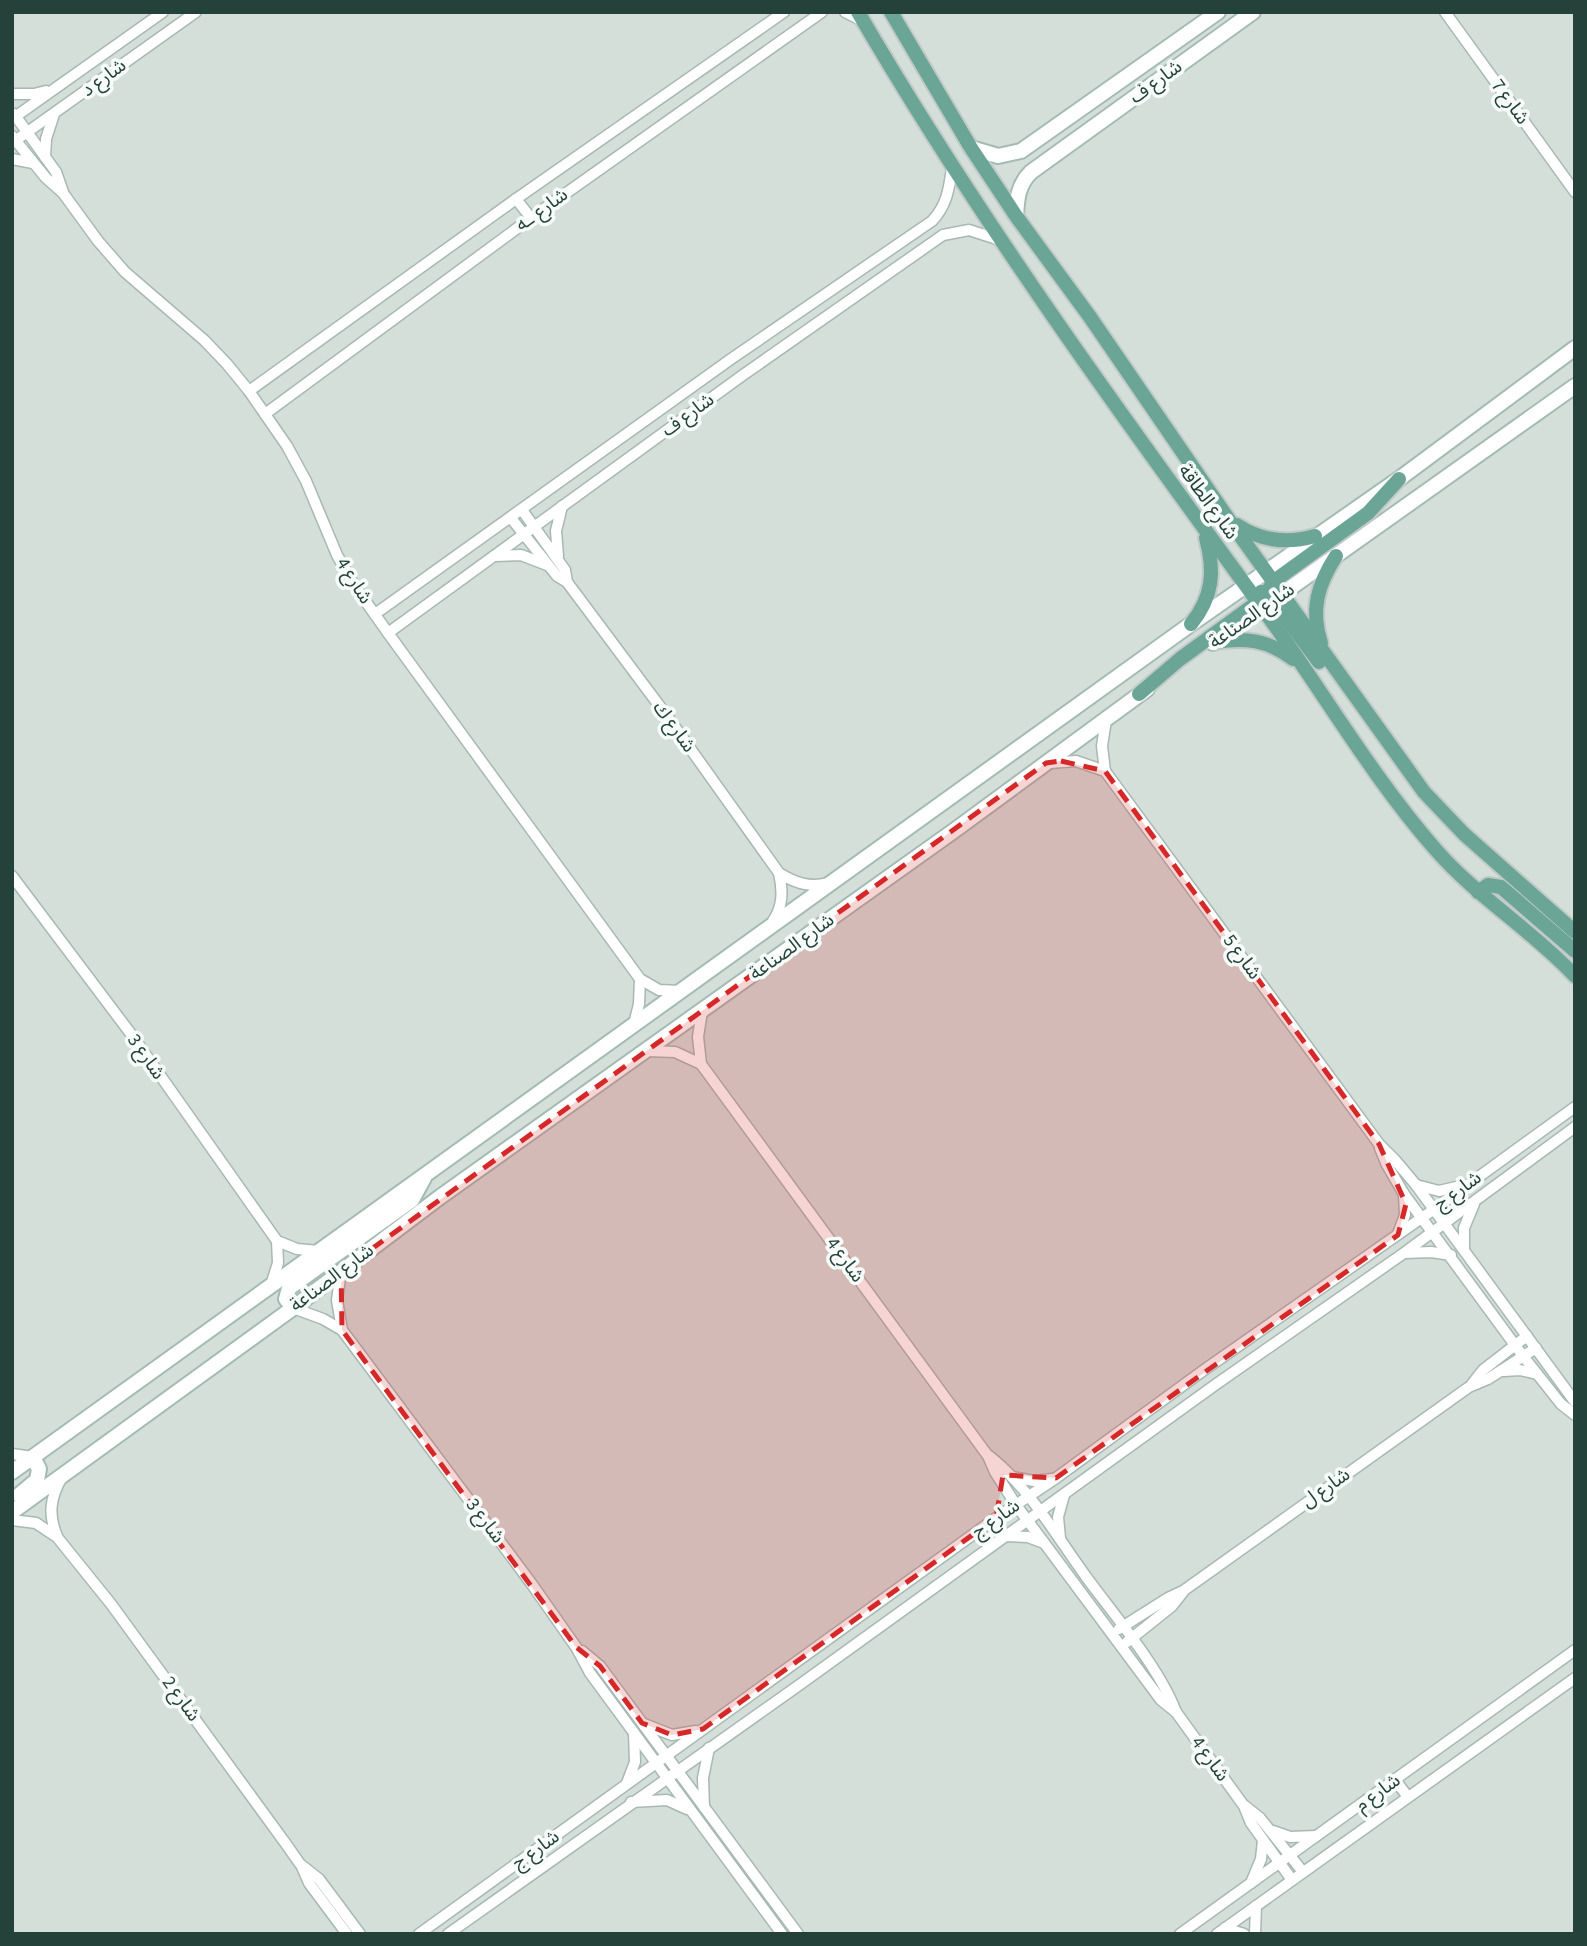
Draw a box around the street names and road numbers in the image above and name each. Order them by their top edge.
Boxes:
street label: شارع د [76,52,132,104]
street label: شارع ف [1124,54,1188,110]
street label: شارع 7 [1484,74,1536,130]
street label: شارع ـه [510,182,574,238]
street label: شارع ف [656,387,720,443]
street label: شارع الطاقة [1171,459,1245,545]
street label: شارع 4 [329,553,379,609]
street label: شارع الصناعة [1204,577,1300,655]
street label: شارع ك [646,696,702,758]
street label: شارع الصناعة [744,907,840,987]
street label: شارع 5 [1216,929,1268,985]
street label: شارع 3 [121,1029,171,1085]
street label: شارع ج [1429,1165,1487,1217]
street label: شارع 4 [819,1232,871,1288]
street label: شارع الصناعة [284,1237,380,1319]
street label: شارع ل [1296,1461,1356,1515]
street label: شارع 3 [459,1493,511,1549]
street label: شارع ج [967,1493,1025,1545]
street label: شارع 2 [155,1671,207,1727]
street label: شارع 4 [1184,1731,1236,1787]
street label: شارع م [1350,1767,1406,1819]
street label: شارع ج [507,1824,565,1876]

